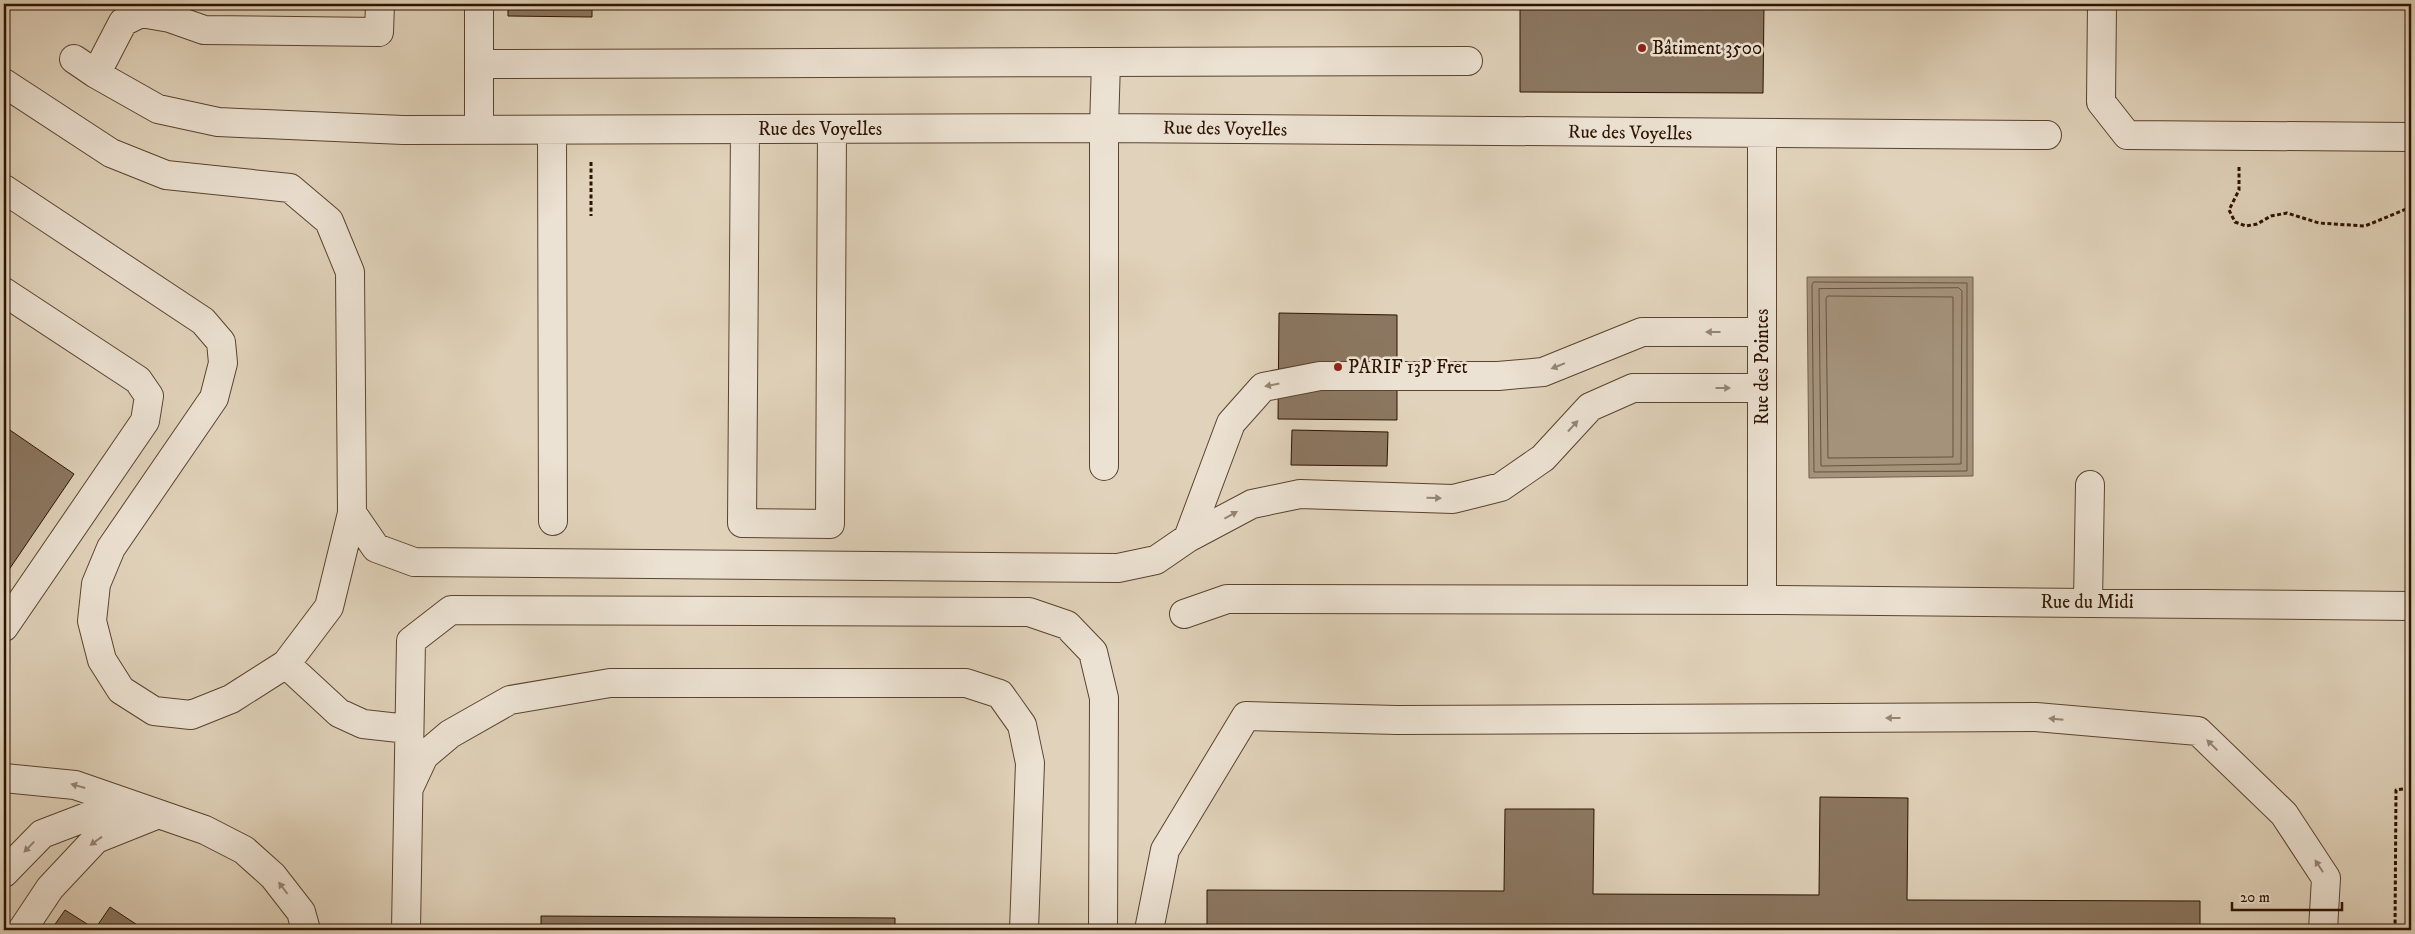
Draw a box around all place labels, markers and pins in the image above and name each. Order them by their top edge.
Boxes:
place label: Bâtiment 3500 [1652,37,1762,60]
marker: Bâtiment 3500 [1636,42,1648,54]
place label: PARIF 13P Fret [1348,356,1468,379]
marker: PARIF 13P Fret [1332,361,1344,373]

